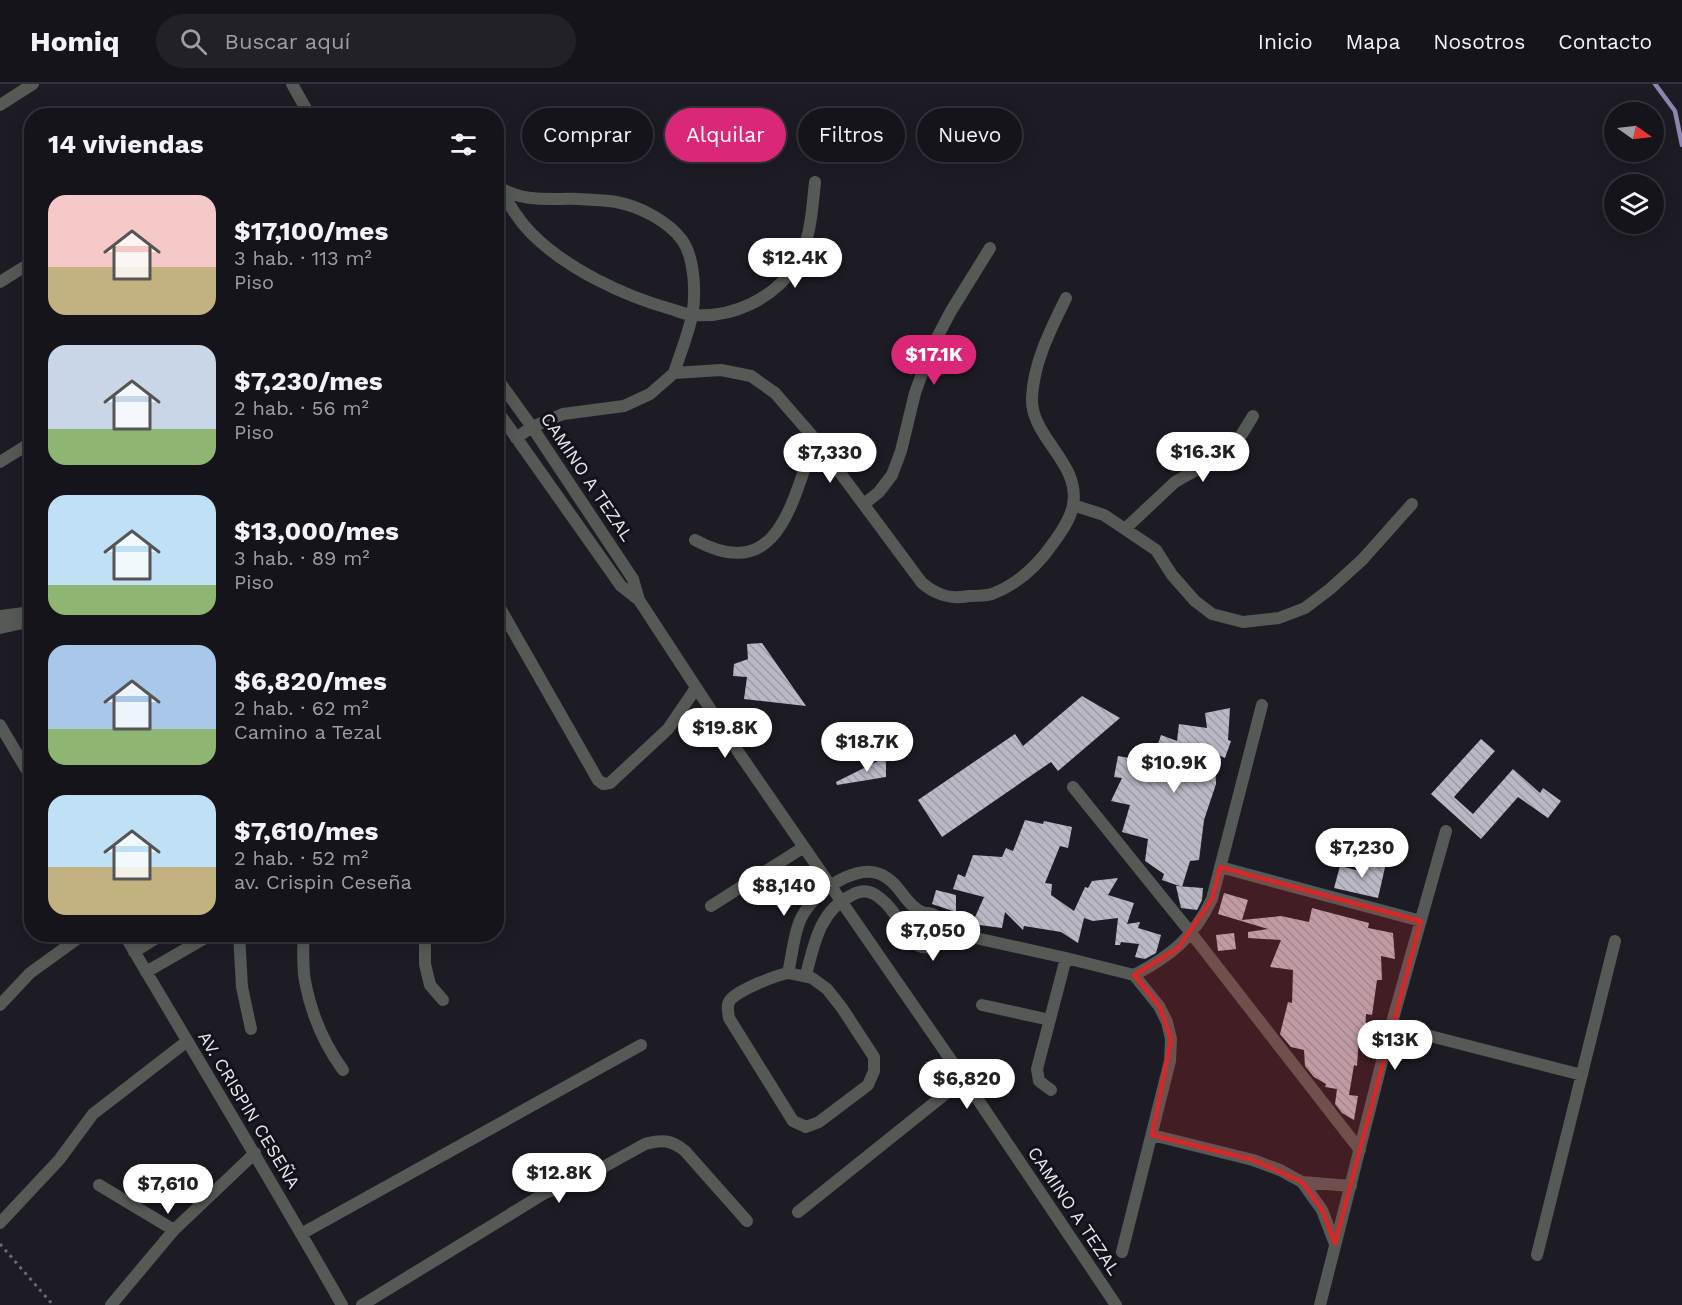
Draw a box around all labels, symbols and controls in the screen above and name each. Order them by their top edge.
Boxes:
search box [156,14,576,68]
text: Homiq [30,25,120,58]
icon: search [177,25,210,58]
text: Buscar aquí [225,29,350,54]
text: Inicio [1258,29,1313,54]
text: Mapa [1346,29,1400,54]
text: Nosotros [1433,29,1525,54]
text: Contacto [1558,29,1652,54]
north arrow [1604,102,1664,162]
map controls [1604,102,1664,234]
chip: Comprar [522,108,653,162]
chip: Alquilar [665,108,786,162]
chip: Filtros [798,108,905,162]
chip: Nuevo [917,108,1022,162]
icon: filters [447,128,480,161]
text: 14 viviendas [48,129,204,159]
button: layers [1604,174,1664,234]
text: $17,100/mes [234,216,388,246]
icon: home [96,219,168,291]
pin: $12.4K [746,238,844,289]
text: $12.4K [762,245,828,269]
text: 3 hab. · 113 m² [234,246,372,270]
text: Piso [234,270,274,294]
pin: $17.1K [885,335,983,386]
text: $17.1K [905,342,963,366]
text: $7,230/mes [234,366,383,396]
icon: home [96,369,168,441]
text: 2 hab. · 56 m² [234,396,369,420]
street label: CAMINO A TEZAL [537,409,638,545]
text: Piso [234,420,274,444]
pin: $16.3K [1154,432,1252,483]
pin: $7,330 [781,433,879,484]
text: $16.3K [1170,439,1236,463]
text: $7,330 [798,440,863,464]
text: $13,000/mes [234,516,399,546]
icon: home [96,519,168,591]
text: 3 hab. · 89 m² [234,546,370,570]
text: Piso [234,570,274,594]
text: $6,820/mes [234,666,387,696]
icon: home [96,669,168,741]
text: 2 hab. · 62 m² [234,696,369,720]
pin: $19.8K [676,708,774,759]
text: $19.8K [692,715,758,739]
text: Camino a Tezal [234,720,381,744]
pin: $18.7K [818,722,916,773]
text: $18.7K [835,729,899,753]
pin: $10.9K [1125,743,1223,794]
text: $10.9K [1141,750,1207,774]
text: $7,610/mes [234,816,378,846]
icon: home [96,819,168,891]
pin: $7,230 [1313,828,1411,879]
text: $7,230 [1329,835,1395,859]
text: 2 hab. · 52 m² [234,846,368,870]
pin: $8,140 [735,866,833,917]
text: av. Crispin Ceseña [234,870,412,894]
text: $8,140 [752,873,816,897]
pin: $7,050 [884,911,982,962]
text: $7,050 [900,918,966,942]
pin: $13K [1359,1020,1431,1071]
street label: AV. CRISPIN CESEÑA [194,1027,305,1192]
text: $13K [1371,1027,1419,1051]
pin: $6,820 [918,1059,1016,1110]
text: $6,820 [933,1066,1001,1090]
street label: CAMINO A TEZAL [1024,1143,1125,1279]
pin: $12.8K [510,1153,608,1204]
text: $12.8K [526,1160,592,1184]
pin: $7,610 [119,1164,217,1215]
text: $7,610 [137,1171,199,1195]

